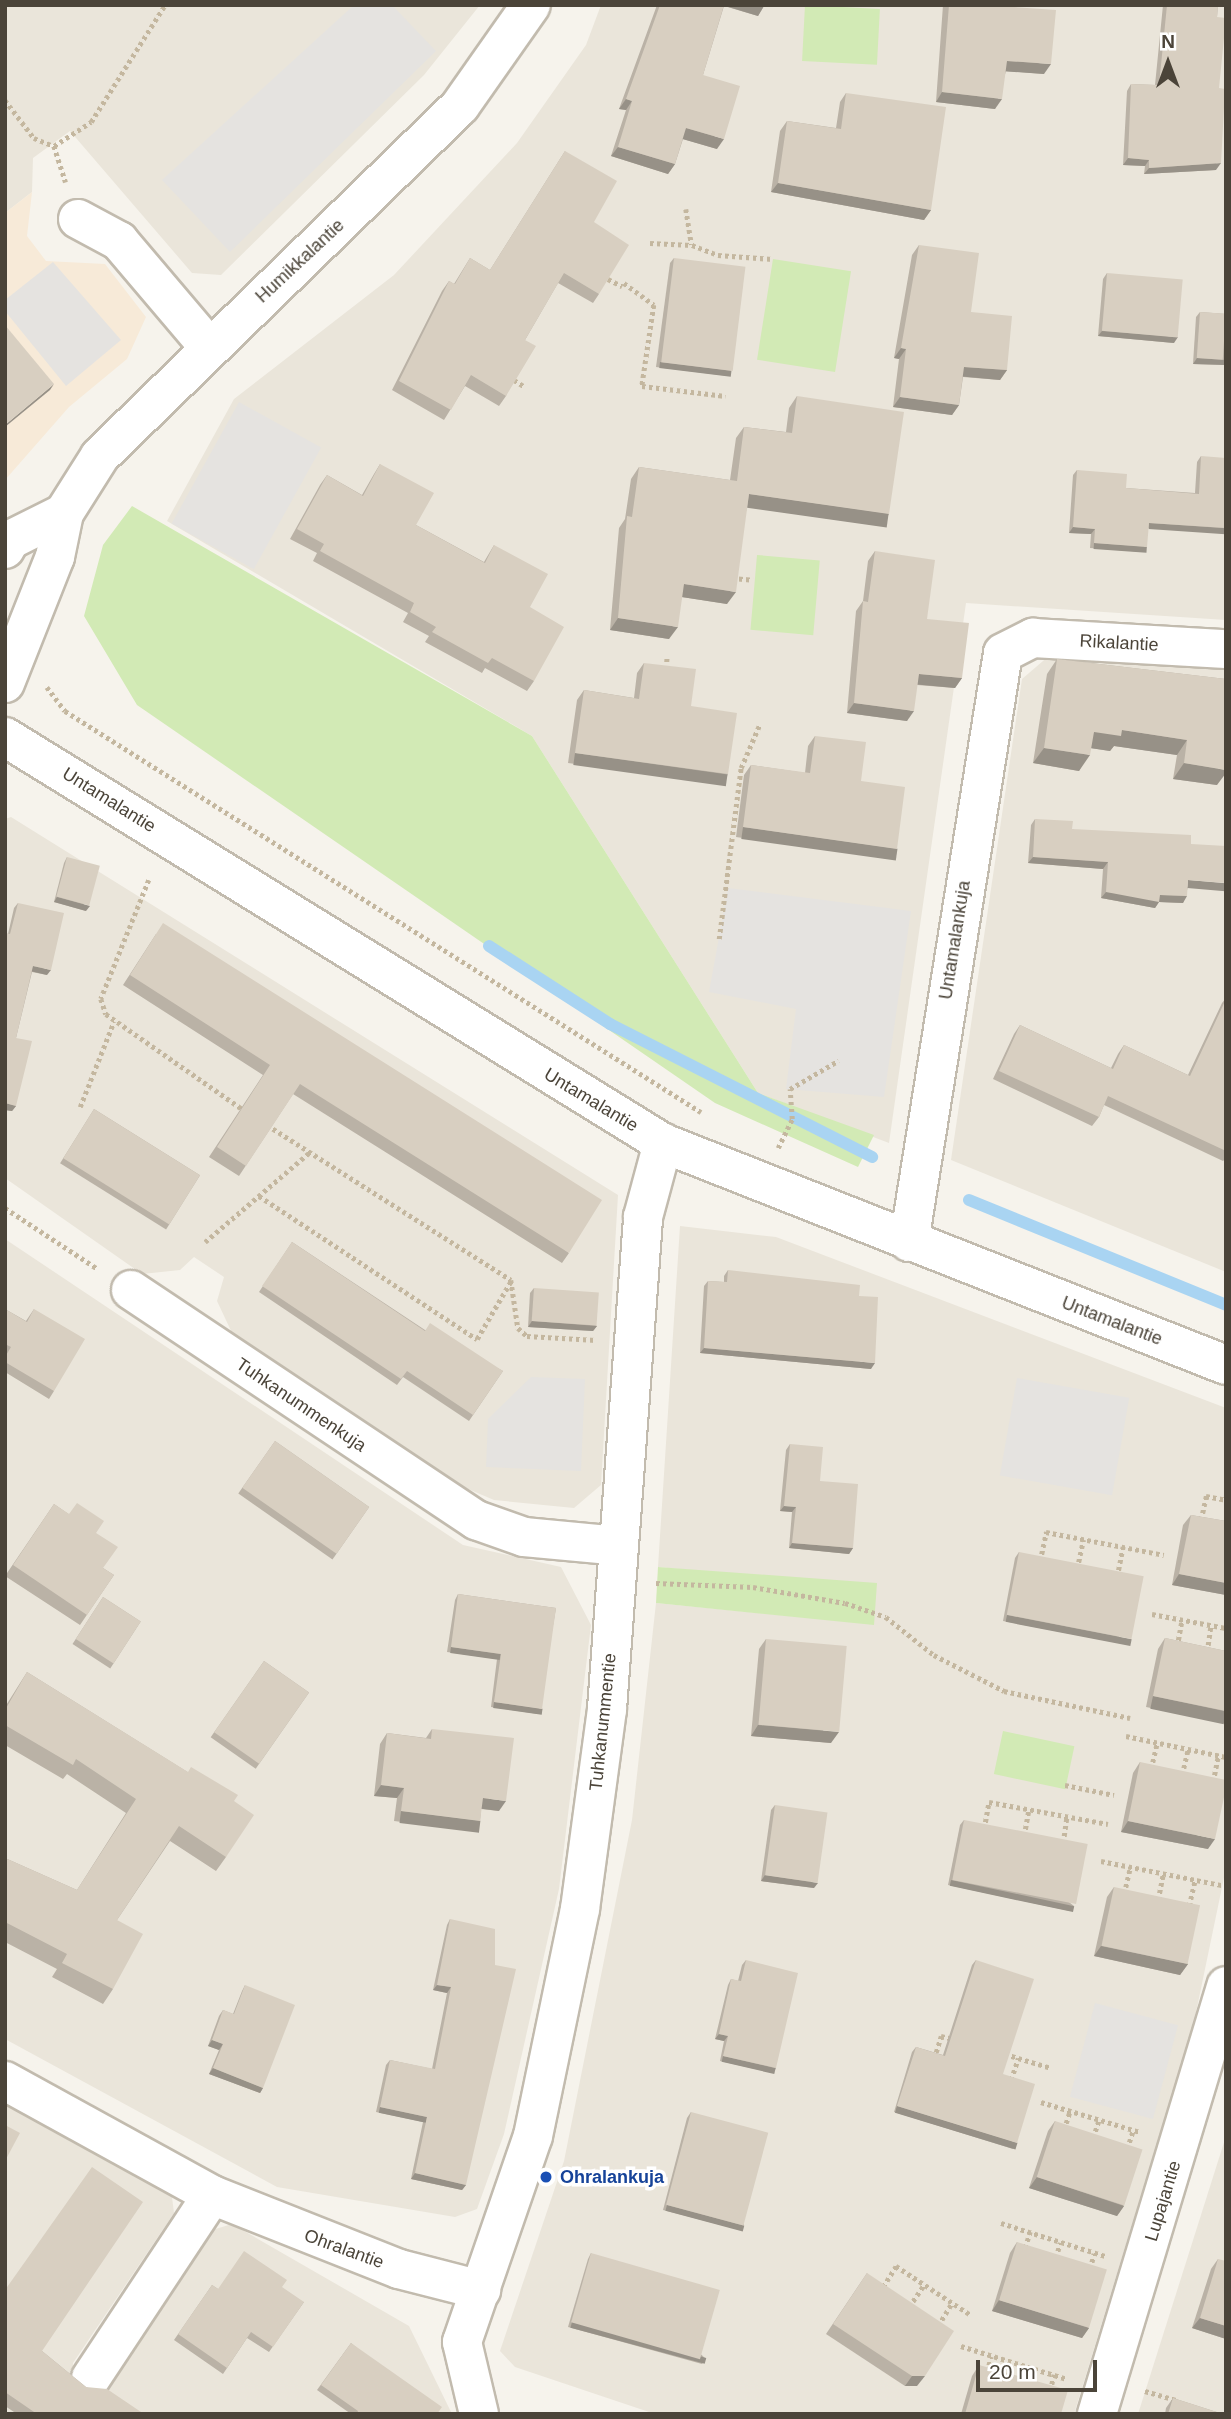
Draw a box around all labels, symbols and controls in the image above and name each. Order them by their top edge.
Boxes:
north arrow [1133,28,1203,98]
text: N [1161,31,1175,52]
street label: Humikkalantie [251,215,349,307]
street label: Rikalantie [1079,630,1159,656]
street label: Untamalantie [58,763,160,837]
street label: Untamalankuja [935,879,975,1001]
street label: Untamalantie [540,1063,642,1137]
street label: Untamalantie [1059,1292,1165,1350]
street label: Tuhkanummenkuja [232,1353,370,1457]
street label: Tuhkanummentie [585,1652,621,1792]
street label: Lupajantie [1141,2158,1185,2244]
place label: Ohralankuja [560,2166,664,2188]
marker: Ohralankuja [538,2169,554,2185]
street label: Ohralantie [301,2225,387,2273]
scale bar [979,2346,1100,2390]
text: 20 m [989,2360,1036,2383]

